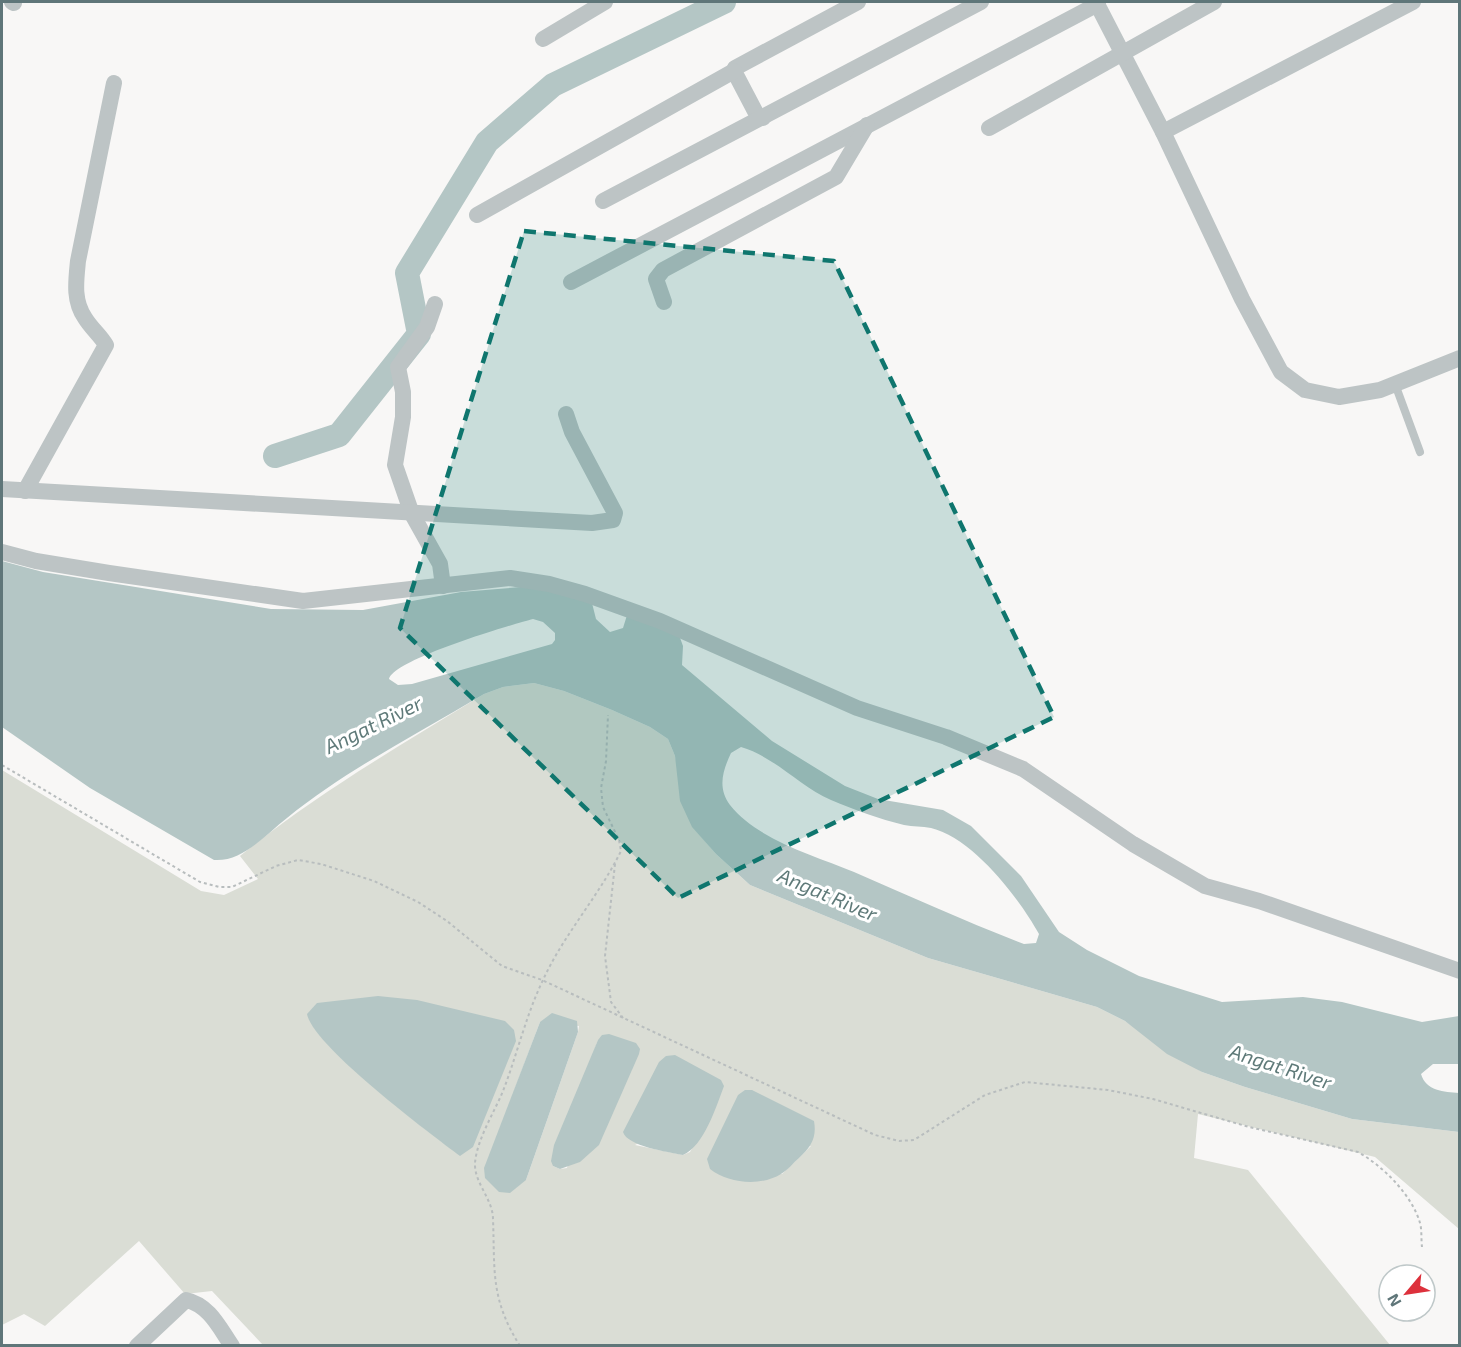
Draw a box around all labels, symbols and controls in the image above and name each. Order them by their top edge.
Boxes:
water label: Angat River [319,690,427,758]
water label: Angat River [774,862,882,926]
water label: Angat River [1226,1038,1336,1094]
north arrow [1377,1263,1437,1323]
text: N [1382,1291,1405,1310]

